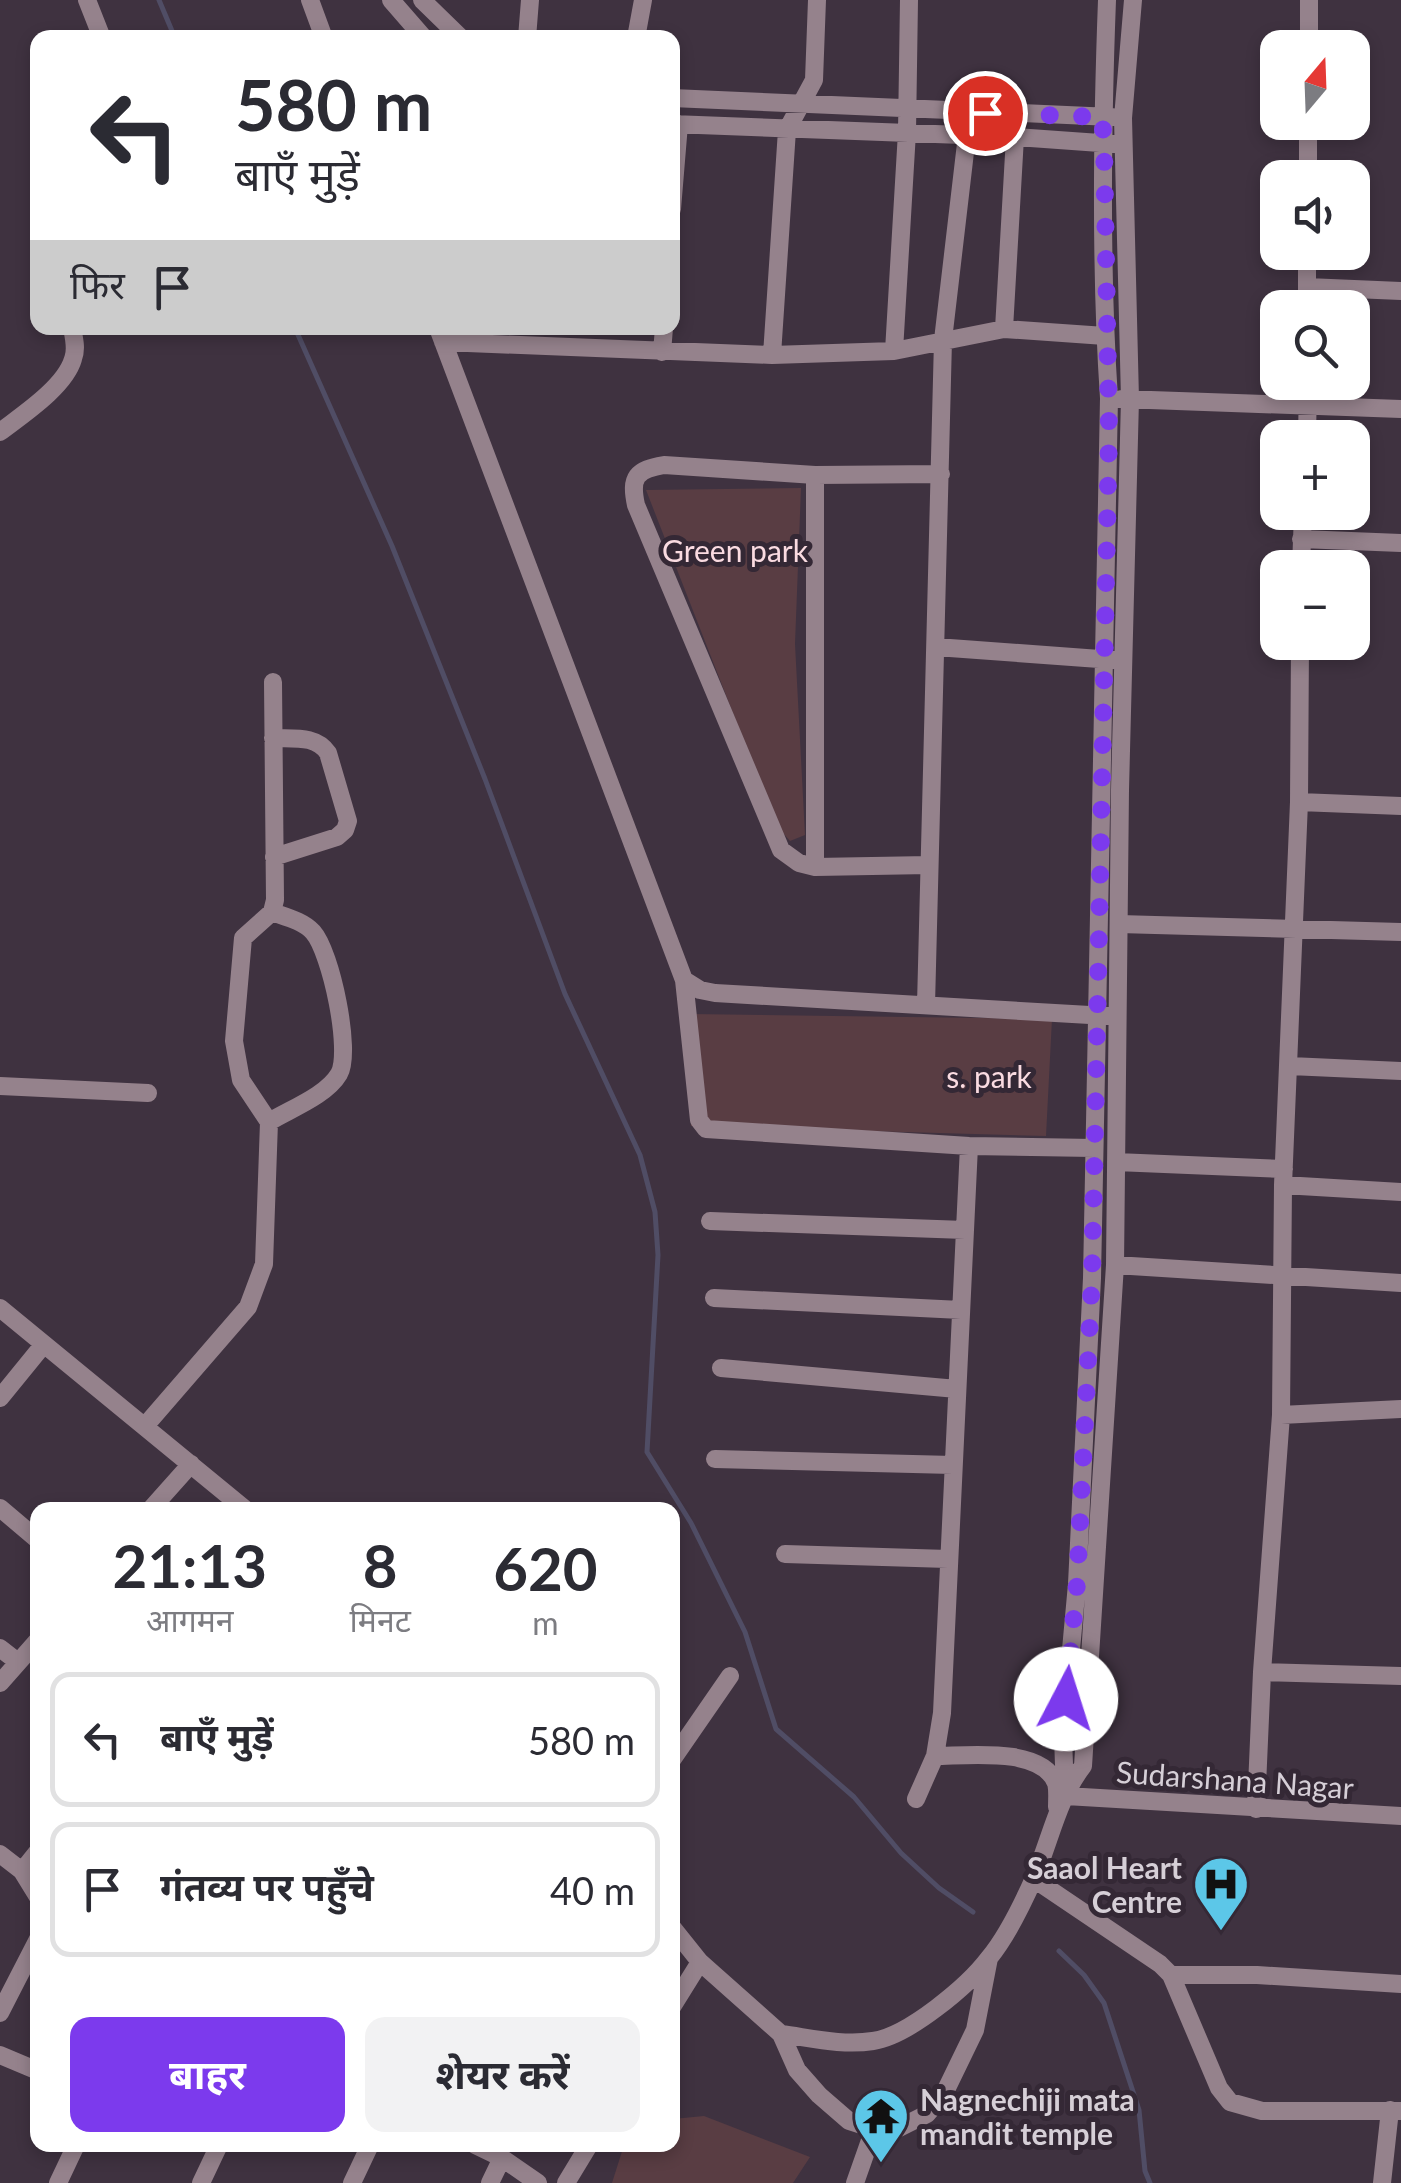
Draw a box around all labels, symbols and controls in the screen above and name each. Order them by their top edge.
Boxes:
north arrow [1260,30,1370,140]
map controls [1260,30,1370,660]
text: 580 m [235,62,432,146]
icon: left [70,70,200,200]
pin [943,71,1028,156]
icon: arrive [958,86,1013,141]
text: बाएँ मुड़ें [235,147,360,201]
button: sound [1260,160,1370,270]
icon: arrive [145,260,200,315]
text: फिर [70,261,125,307]
button: search [1260,290,1370,400]
button: + [1260,420,1370,530]
park label: Green park [662,532,809,568]
button: − [1260,550,1370,660]
park label: s. park [946,1058,1033,1094]
text: 21:13 [112,1529,267,1601]
text: 8 [363,1529,398,1601]
text: 620 [493,1532,598,1604]
text: आगमन [146,1600,234,1639]
text: मिनट [349,1600,411,1639]
text: m [532,1603,559,1642]
position arrow [1014,1647,1118,1751]
icon: left [75,1712,130,1767]
text: बाएँ मुड़ें [160,1713,273,1759]
text: 580 m [528,1717,635,1763]
street label: Sudarshana Nagar [1115,1753,1355,1805]
place label: Saaol Heart Centre [1027,1849,1182,1919]
hospital icon: Saaol Heart Centre [1191,1854,1251,1933]
icon: arrive [75,1862,130,1917]
text: गंतव्य पर पहुँचे [160,1863,374,1909]
text: 40 m [550,1867,635,1913]
button: बाहर [70,2017,345,2132]
button: शेयर करें [365,2017,640,2132]
place label: Nagnechiji mata mandit temple [920,2081,1135,2151]
temple icon: Nagnechiji mata mandit temple [851,2086,911,2165]

